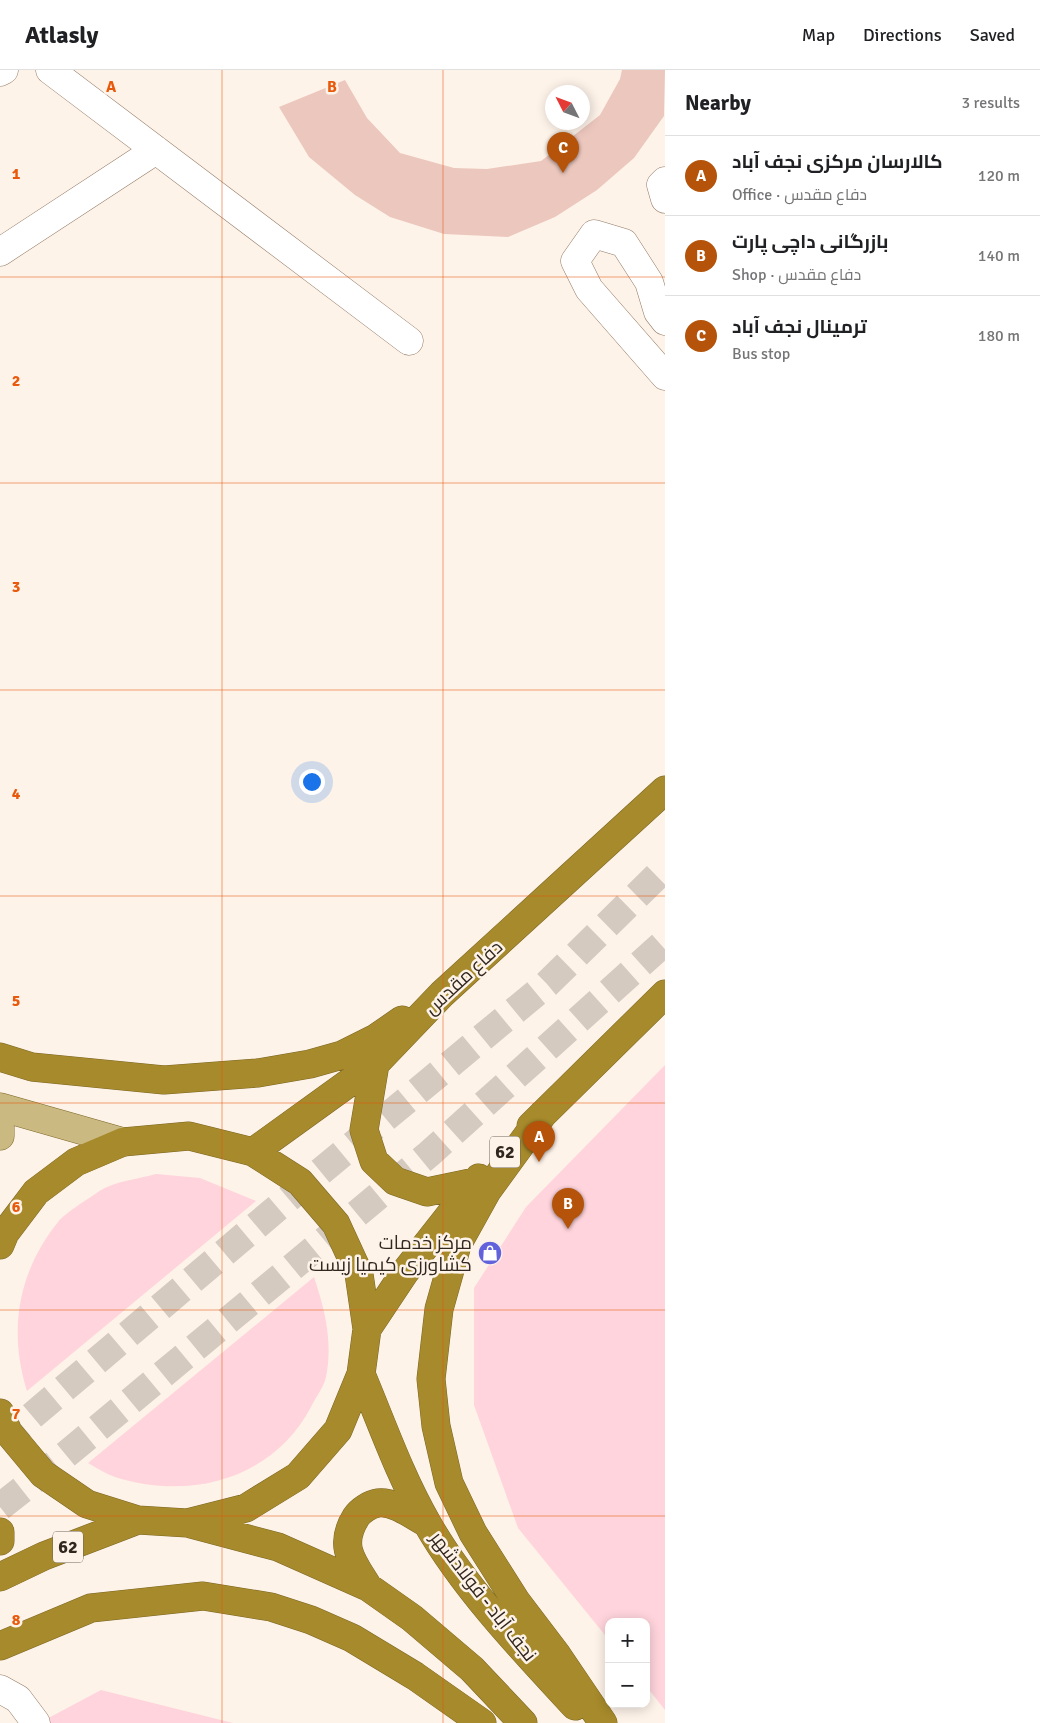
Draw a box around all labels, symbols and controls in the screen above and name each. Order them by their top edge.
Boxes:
text: Atlasly [25,20,98,50]
text: Map [802,24,835,46]
text: Directions [863,24,942,46]
text: Saved [970,24,1015,46]
text: A [106,77,117,97]
text: B [327,77,337,97]
north arrow [545,85,590,130]
text: Nearby [685,90,751,116]
text: 3 results [961,93,1020,113]
pin: C [547,132,579,173]
text: کالارسان مرکزی نجف آباد [732,150,943,174]
text: 1 [12,164,21,184]
text: A [696,166,706,186]
text: 120 m [978,166,1020,186]
text: Office · دفاع مقدس [732,185,867,205]
text: بازرگانی داچی پارت [732,230,888,254]
text: B [696,246,706,266]
text: 140 m [978,246,1020,266]
text: Shop · دفاع مقدس [732,265,861,285]
text: ترمینال نجف آباد [732,315,867,339]
text: C [696,326,706,346]
text: 180 m [978,326,1020,346]
text: Bus stop [732,344,790,364]
text: 2 [12,371,20,391]
text: 3 [12,577,20,597]
your location [299,769,325,795]
text: 4 [12,784,21,804]
street label: دفاع مقدس [419,935,509,1021]
text: 5 [12,991,20,1011]
pin: A [523,1121,555,1162]
road number: 62 [490,1136,520,1168]
pin: B [552,1188,584,1229]
text: 6 [12,1197,21,1217]
place label: مرکز خدمات کشاورزی کیمیا زیست [309,1231,472,1277]
shop icon: مرکز خدمات کشاورزی کیمیا زیست [477,1240,503,1266]
text: 7 [12,1404,21,1424]
street label: نجف آباد - فولادشهر [424,1526,541,1667]
road number: 62 [53,1531,83,1562]
text: 8 [12,1610,21,1630]
map controls [605,1618,650,1708]
button: + [605,1618,650,1663]
button: − [605,1663,650,1708]

